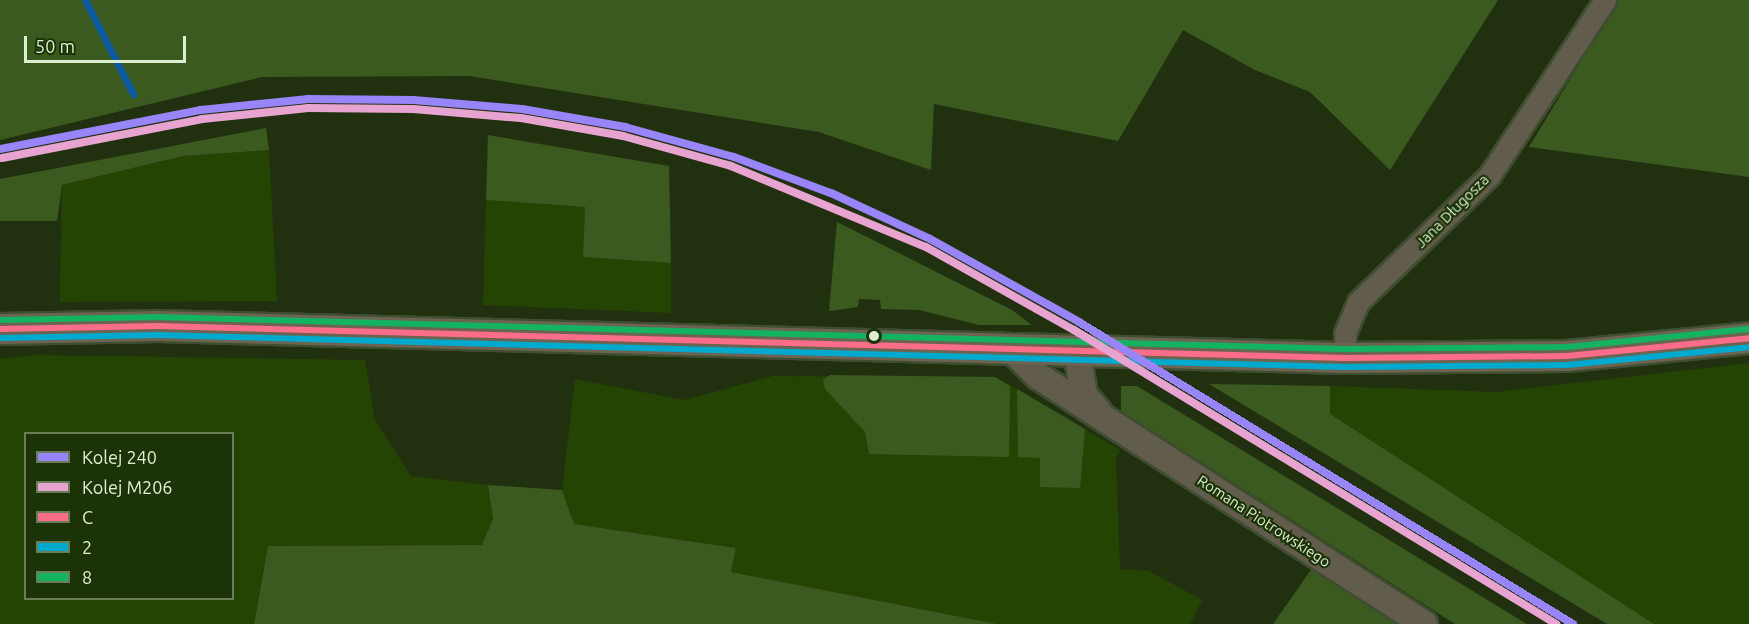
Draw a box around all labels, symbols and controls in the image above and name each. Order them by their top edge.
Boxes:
scale bar [27,24,189,62]
text: 50 m [35,36,75,56]
street label: Jana Długosza [1412,171,1492,251]
unlabelled marker [868,330,880,342]
legend [24,432,234,600]
text: Kolej 240 [82,447,157,467]
street label: Romana Piotrowskiego [1194,471,1334,571]
text: Kolej M206 [82,477,173,497]
text: C [82,507,93,527]
text: 2 [82,537,92,557]
text: 8 [82,567,92,587]

